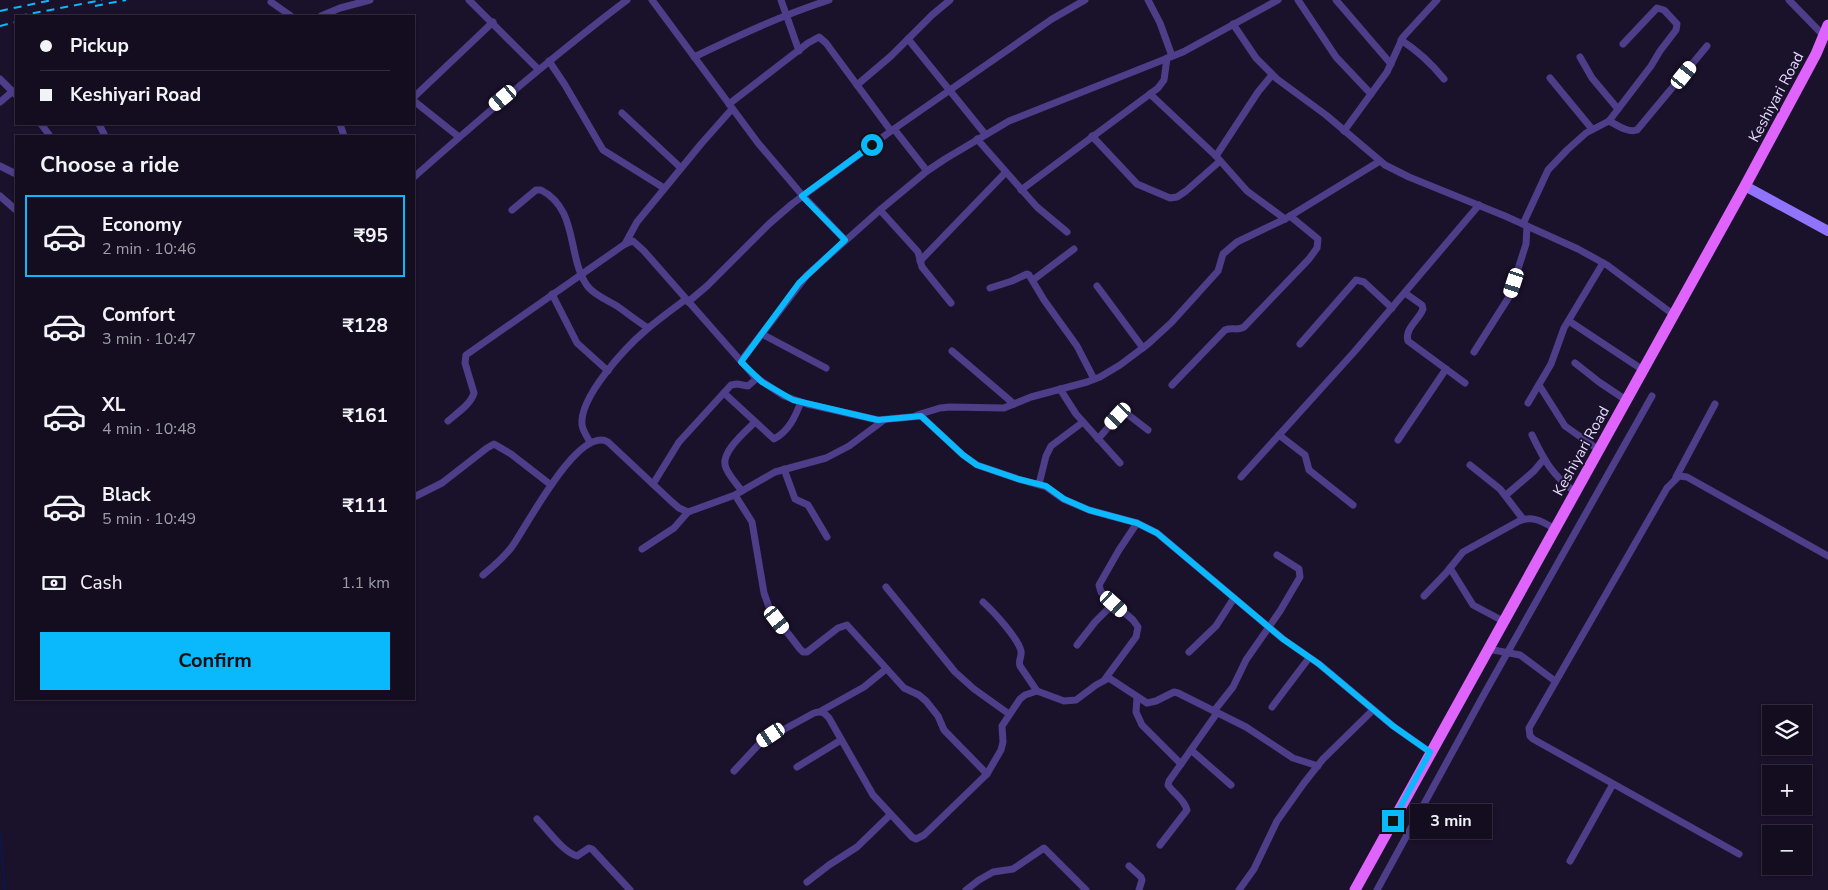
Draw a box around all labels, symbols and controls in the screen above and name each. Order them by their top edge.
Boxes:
text: Pickup [70,33,129,59]
street label: Keshiyari Road [1744,48,1808,146]
car [1668,59,1699,91]
text: Keshiyari Road [70,82,201,108]
car [486,83,519,113]
route start [861,134,883,156]
text: Choose a ride [40,150,179,180]
text: Economy [102,212,182,238]
icon: car [42,214,87,259]
text: ₹95 [354,223,388,249]
text: 2 min · 10:46 [102,238,196,260]
car [1502,266,1525,300]
text: Comfort [102,302,175,328]
icon: car [42,304,87,349]
text: ₹128 [342,313,388,339]
text: 3 min · 10:47 [102,328,196,350]
text: XL [102,392,125,418]
icon: car [42,394,87,439]
car [1102,400,1133,432]
text: ₹161 [342,403,388,429]
street label: Keshiyari Road [1548,403,1614,499]
text: 4 min · 10:48 [102,418,196,440]
text: Black [102,482,151,508]
icon: car [42,484,87,529]
text: ₹111 [342,493,388,519]
text: 5 min · 10:49 [102,508,196,530]
icon: cash [40,569,68,597]
text: Cash [80,570,122,596]
text: 1.1 km [341,572,390,594]
car [1097,588,1130,620]
car [761,604,792,636]
button: Confirm [40,632,390,690]
map controls [1762,705,1812,875]
button: layers [1762,705,1812,755]
car [754,720,787,750]
button: + [1762,765,1812,815]
callout: 3 min [1410,804,1493,838]
route end [1382,810,1404,832]
text: 3 min [1430,810,1472,832]
button: − [1762,825,1812,875]

